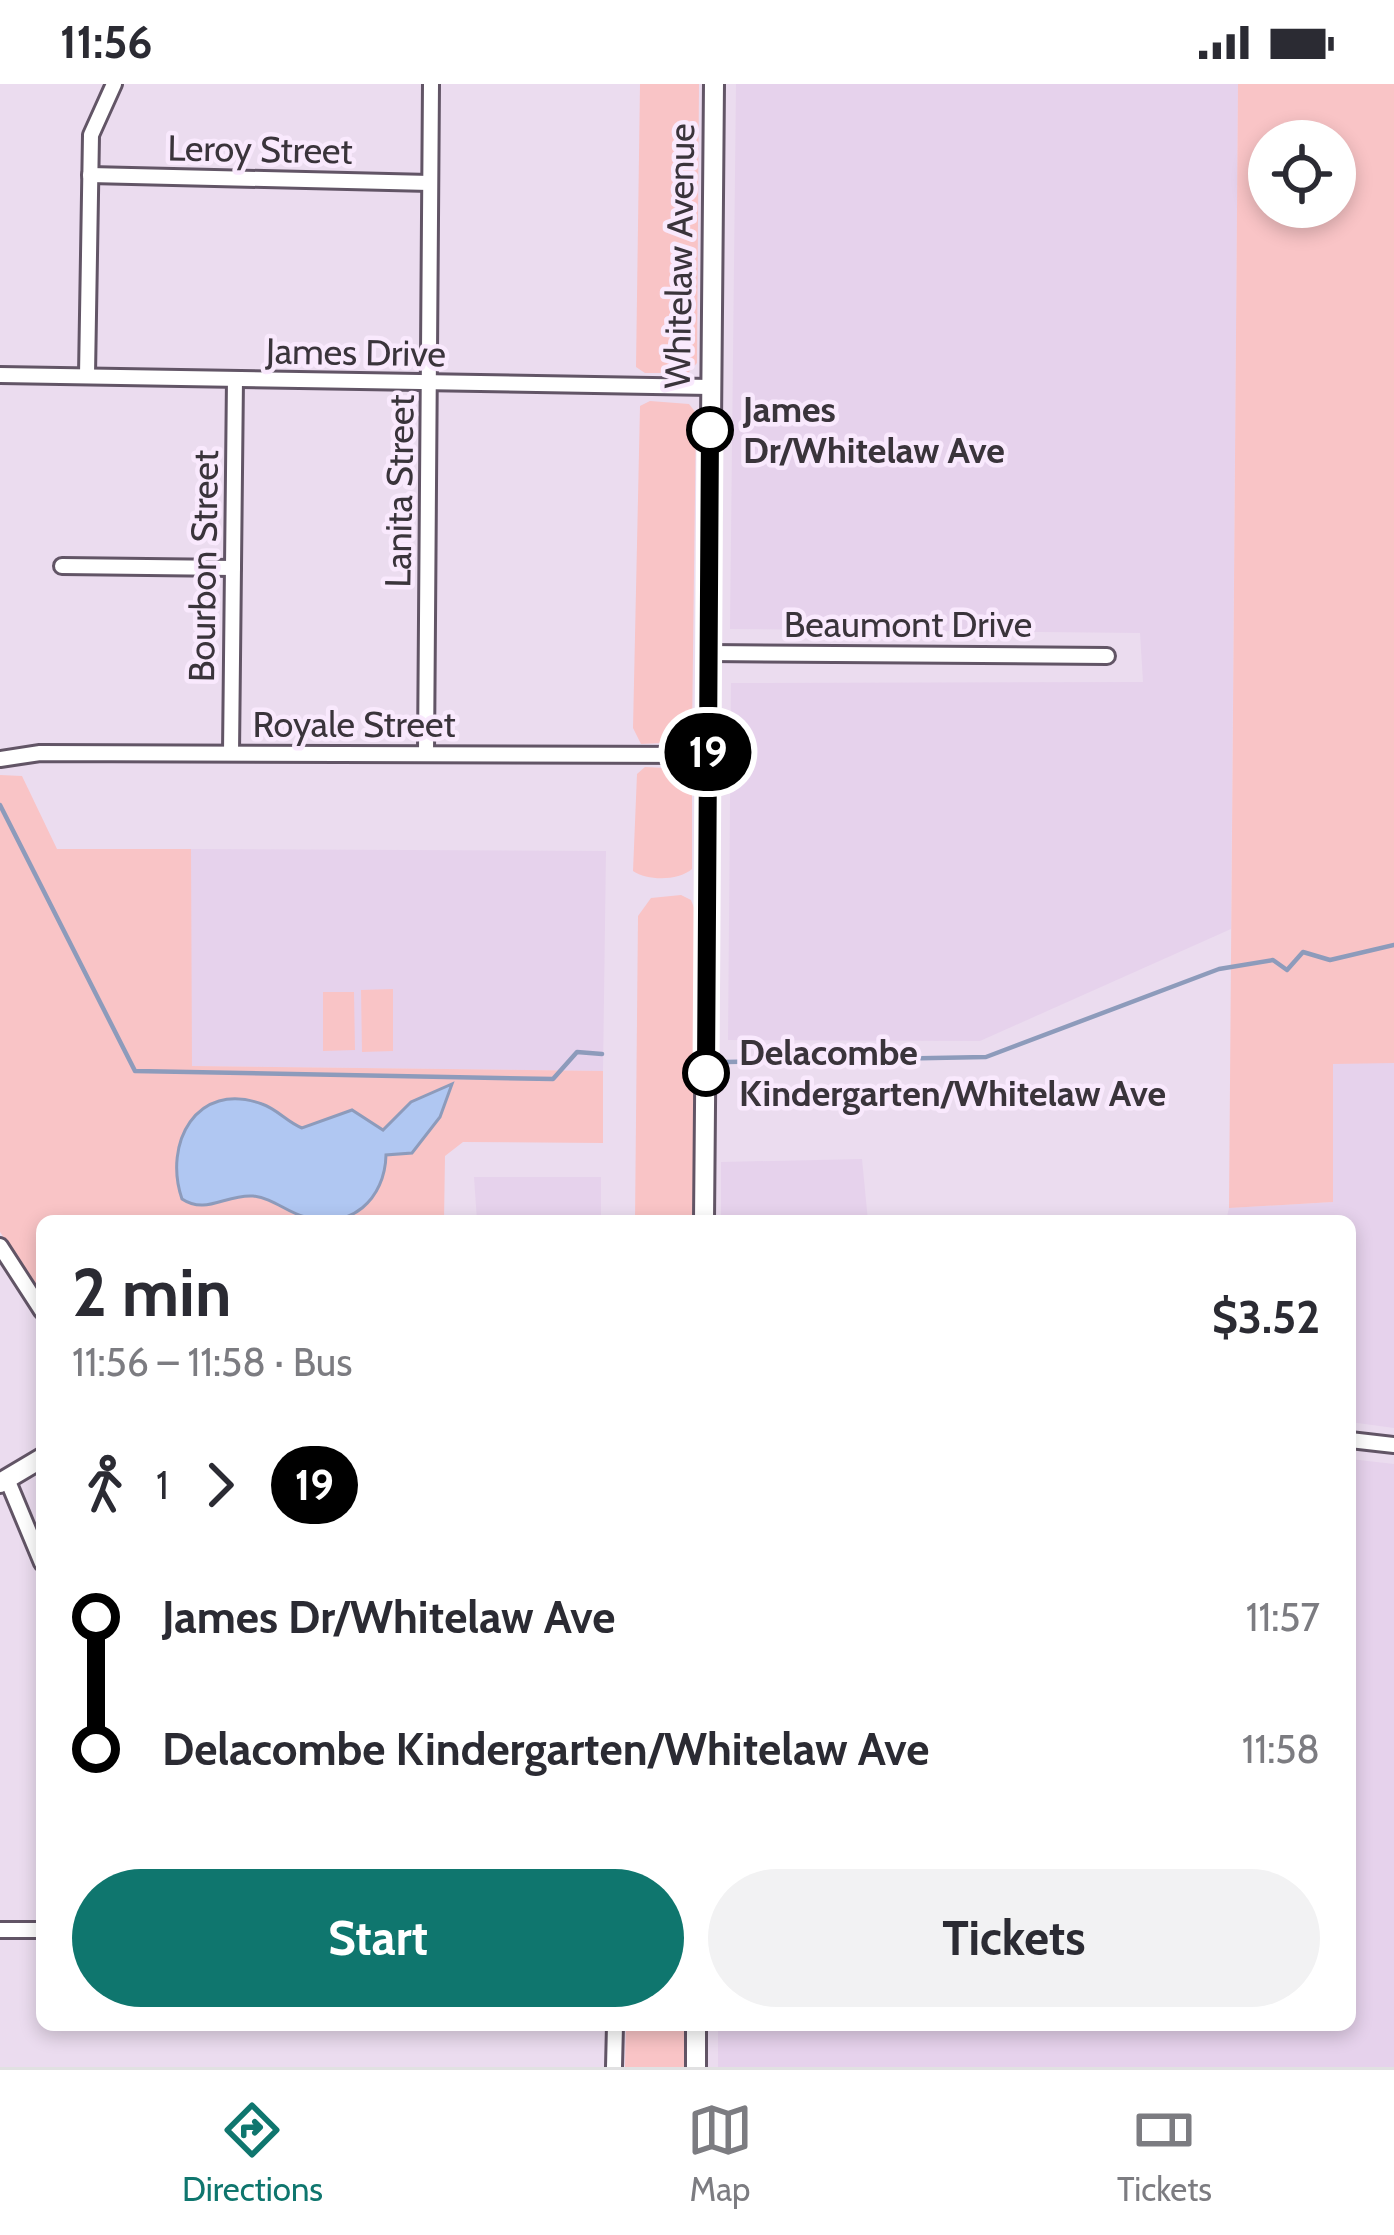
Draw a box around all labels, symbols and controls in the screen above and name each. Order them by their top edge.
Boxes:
text: 11:56 [60,15,153,69]
map controls [1248,120,1356,228]
button: locate [1248,120,1356,228]
street label: Whitelaw Avenue [655,123,703,389]
street label: Leroy Street [167,125,353,173]
street label: James Drive [265,328,446,376]
place label: James Dr/Whitelaw Ave [742,387,1005,472]
street label: Lanita Street [375,394,423,588]
marker: James Dr/Whitelaw Ave [688,408,732,452]
street label: Bourbon Street [179,450,227,682]
street label: Beaumont Drive [784,602,1032,646]
street label: Royale Street [252,702,456,746]
line badge: 19 [654,713,762,791]
text: 19 [688,726,728,778]
place label: Delacombe Kindergarten/Whitelaw Ave [739,1030,1166,1115]
marker: Delacombe Kindergarten/Whitelaw Ave [684,1051,728,1095]
text: 2 min [72,1252,231,1333]
text: $3.52 [1212,1290,1320,1344]
text: 11:56 – 11:58 · Bus [72,1338,352,1386]
icon: walk [72,1452,138,1518]
icon: forward [187,1452,253,1518]
text: 19 [295,1459,334,1511]
text: 1 [156,1461,169,1509]
text: James Dr/Whitelaw Ave [162,1590,615,1644]
text: 11:57 [1246,1593,1320,1641]
text: Delacombe Kindergarten/Whitelaw Ave [162,1722,929,1776]
text: 11:58 [1242,1725,1320,1773]
button: Start [72,1869,684,2007]
button: Tickets [708,1869,1320,2007]
tab: Directions [182,2097,323,2209]
tab: Map [687,2097,753,2209]
tab: Tickets [1117,2097,1212,2209]

